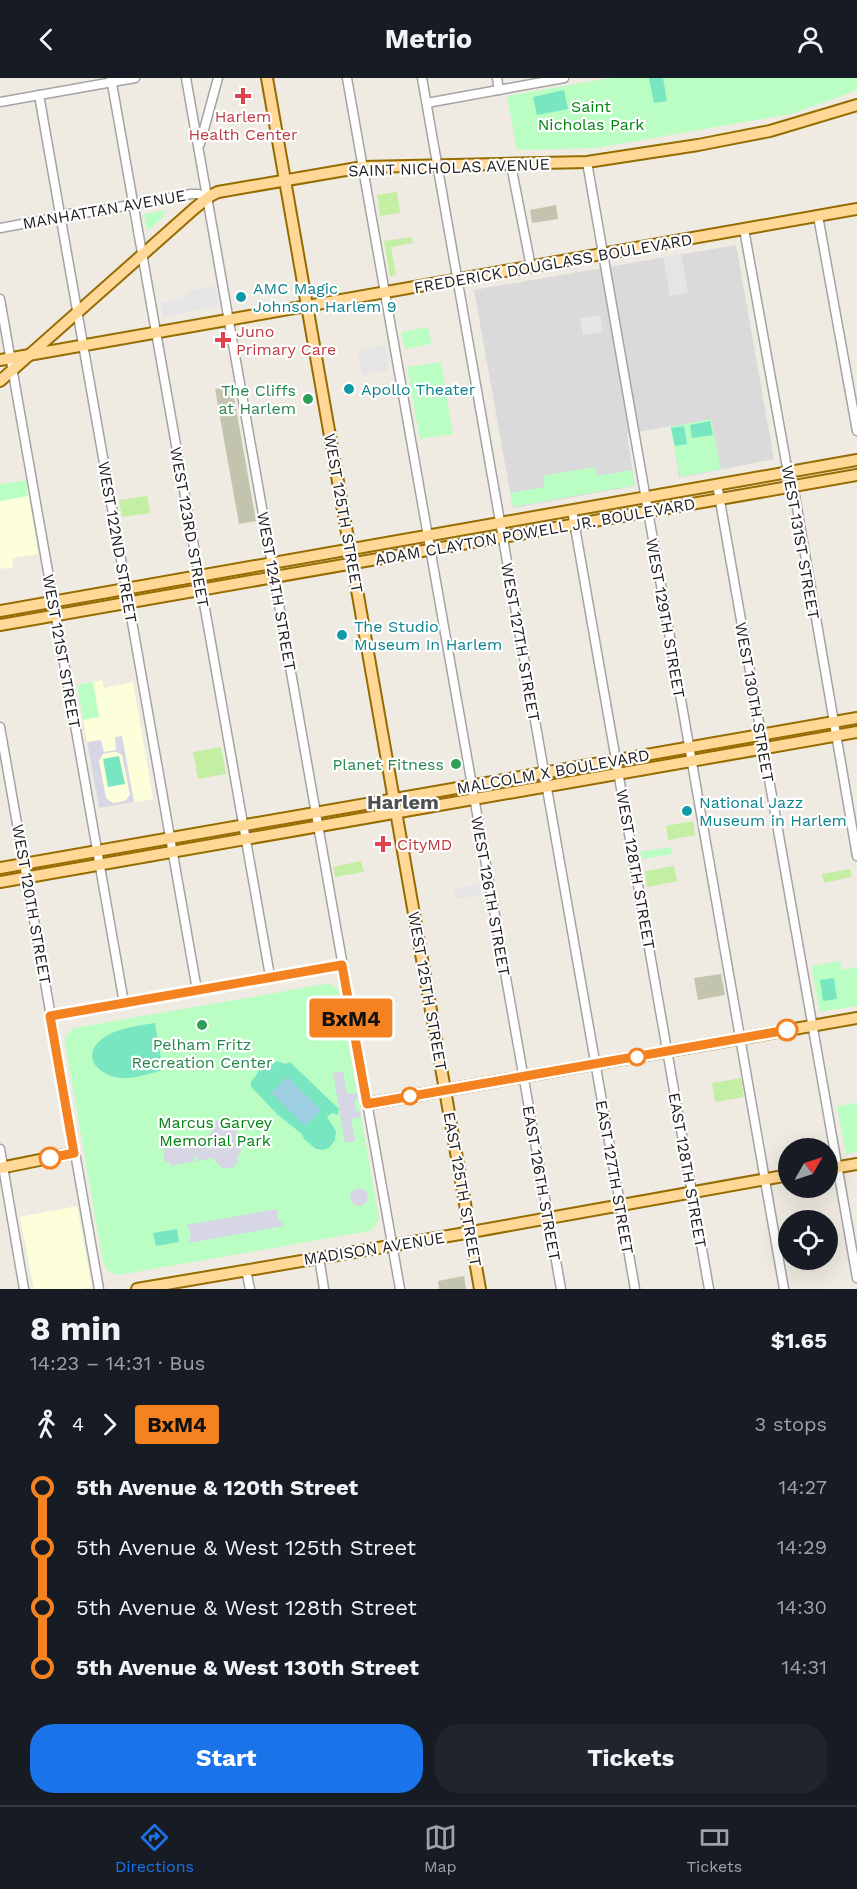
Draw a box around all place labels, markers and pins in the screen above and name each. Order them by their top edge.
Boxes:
marker: Harlem Health Center [234,87,252,105]
place label: Harlem Health Center [188,107,298,144]
place label: AMC Magic Johnson Harlem 9 [253,279,397,316]
marker: AMC Magic Johnson Harlem 9 [234,290,248,304]
place label: Juno Primary Care [236,322,336,359]
marker: Juno Primary Care [214,331,232,349]
place label: Apollo Theater [361,380,476,399]
place label: The Cliffs at Harlem [218,381,296,418]
marker: Apollo Theater [342,382,356,396]
marker: The Cliffs at Harlem [301,392,315,406]
place label: The Studio Museum In Harlem [354,617,502,654]
marker: The Studio Museum In Harlem [335,628,349,642]
place label: Planet Fitness [333,755,444,774]
marker: Planet Fitness [449,757,463,771]
place label: National Jazz Museum in Harlem [699,793,847,830]
marker: National Jazz Museum in Harlem [680,804,694,818]
marker: CityMD [374,835,392,853]
place label: CityMD [397,835,452,854]
marker: Pelham Fritz Recreation Center [195,1018,209,1032]
unlabelled marker [776,1019,798,1041]
place label: Pelham Fritz Recreation Center [131,1035,273,1072]
unlabelled marker [628,1048,646,1066]
unlabelled marker [401,1087,419,1105]
unlabelled marker [39,1147,61,1169]

